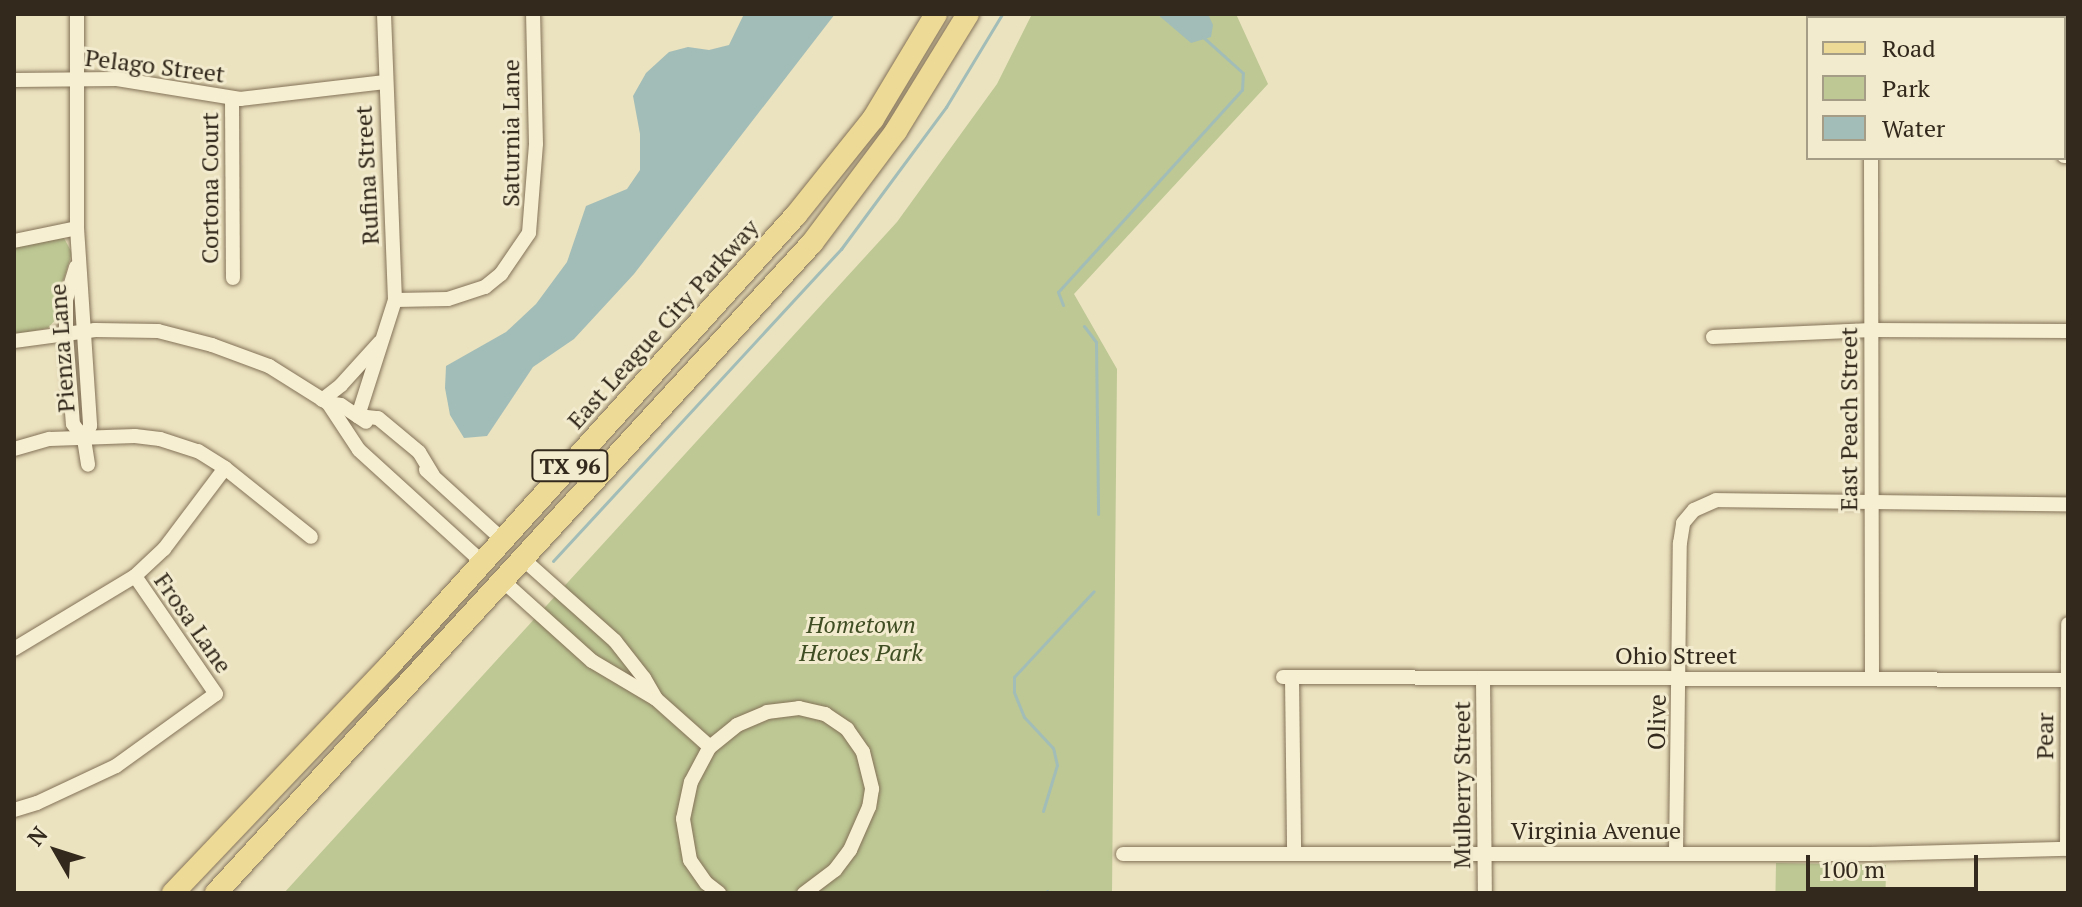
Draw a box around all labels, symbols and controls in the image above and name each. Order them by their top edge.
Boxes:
legend [1806,16,2066,160]
text: Road [1882,32,1936,64]
street label: Pelago Street [83,43,227,89]
street label: Saturnia Lane [497,59,525,207]
text: Park [1882,72,1930,104]
street label: Rufina Street [349,104,385,246]
street label: Cortona Court [196,112,224,264]
text: Water [1882,112,1945,144]
street label: East League City Parkway [561,213,765,435]
street label: Pienza Lane [43,283,81,413]
street label: East Peach Street [1835,327,1863,511]
road number: TX 96 [530,448,610,484]
street label: Frosa Lane [148,567,238,679]
park label: Hometown Heroes Park [799,611,923,667]
street label: Ohio Street [1615,642,1737,670]
street label: Olive [1642,694,1672,750]
street label: Mulberry Street [1448,701,1476,869]
street label: Pear [2031,713,2059,759]
north arrow [16,811,96,891]
street label: Virginia Avenue [1511,817,1681,845]
text: N [20,820,53,851]
scale bar [1810,839,1982,889]
text: 100 m [1820,853,1885,885]

